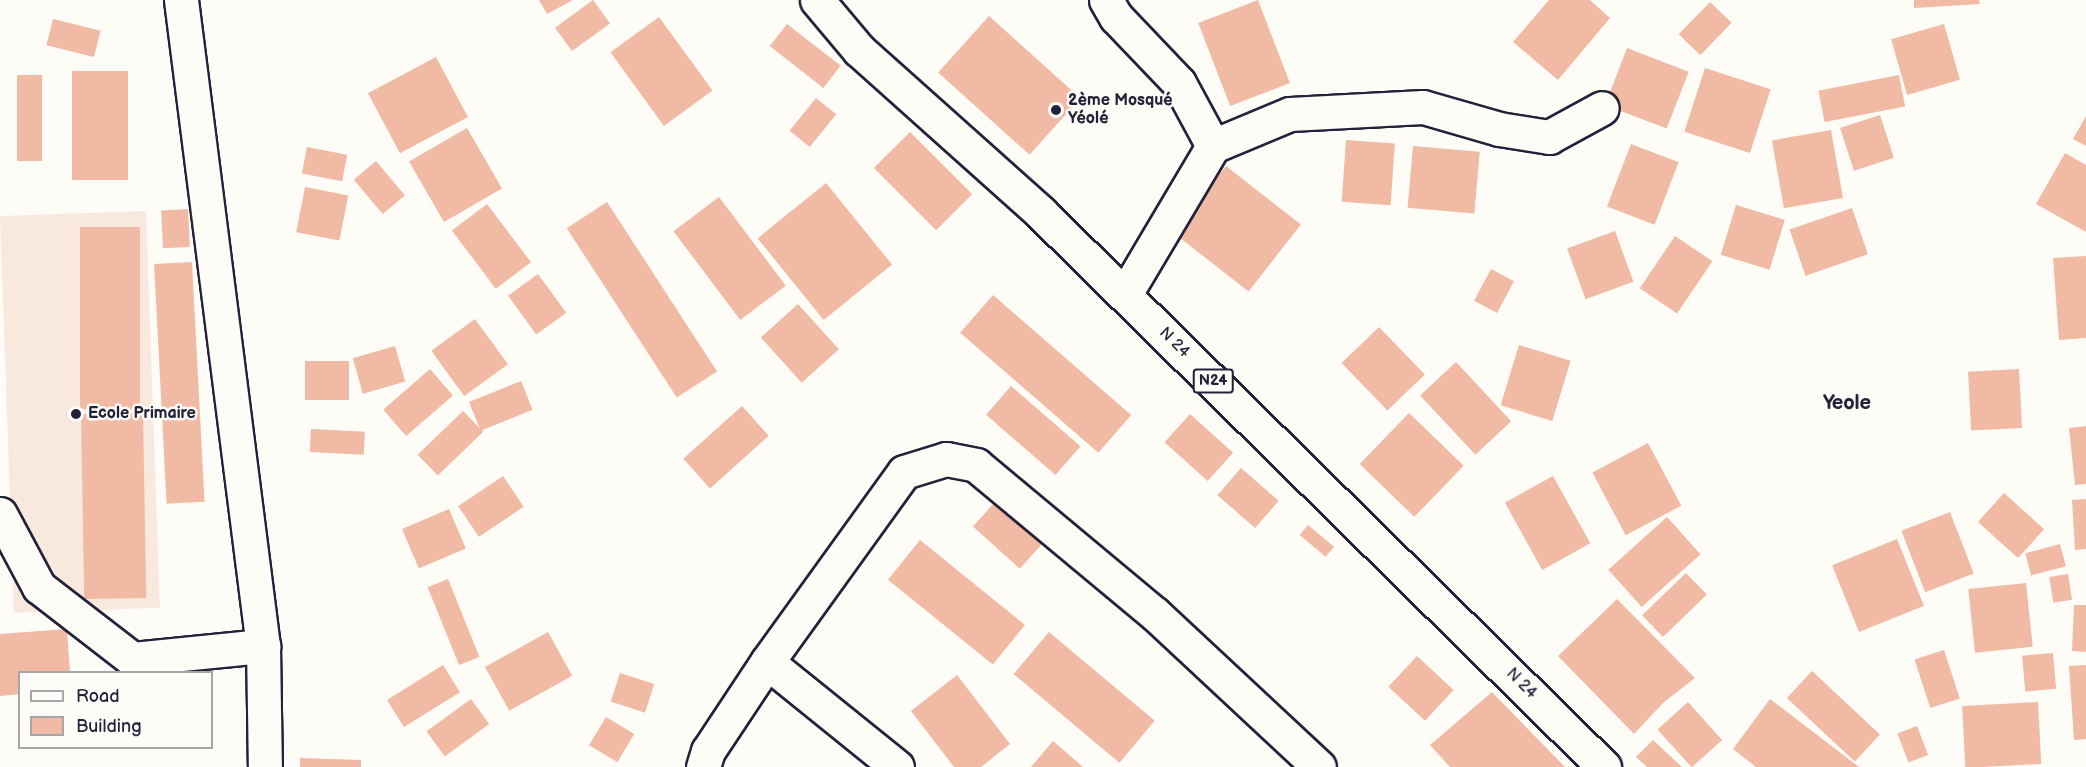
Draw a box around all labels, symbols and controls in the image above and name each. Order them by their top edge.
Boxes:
place label: 2ème Mosqué Yéolé [1068,91,1173,129]
marker: 2ème Mosqué Yéolé [1049,103,1063,117]
street label: N 24 [1155,324,1193,362]
road number: N24 [1192,369,1234,393]
district label: Yeole [1823,391,1871,415]
place label: Ecole Primaire [88,404,196,424]
marker: Ecole Primaire [69,407,83,421]
street label: N 24 [1502,665,1540,703]
legend [18,671,213,749]
text: Road [76,686,120,707]
text: Building [76,716,142,737]

